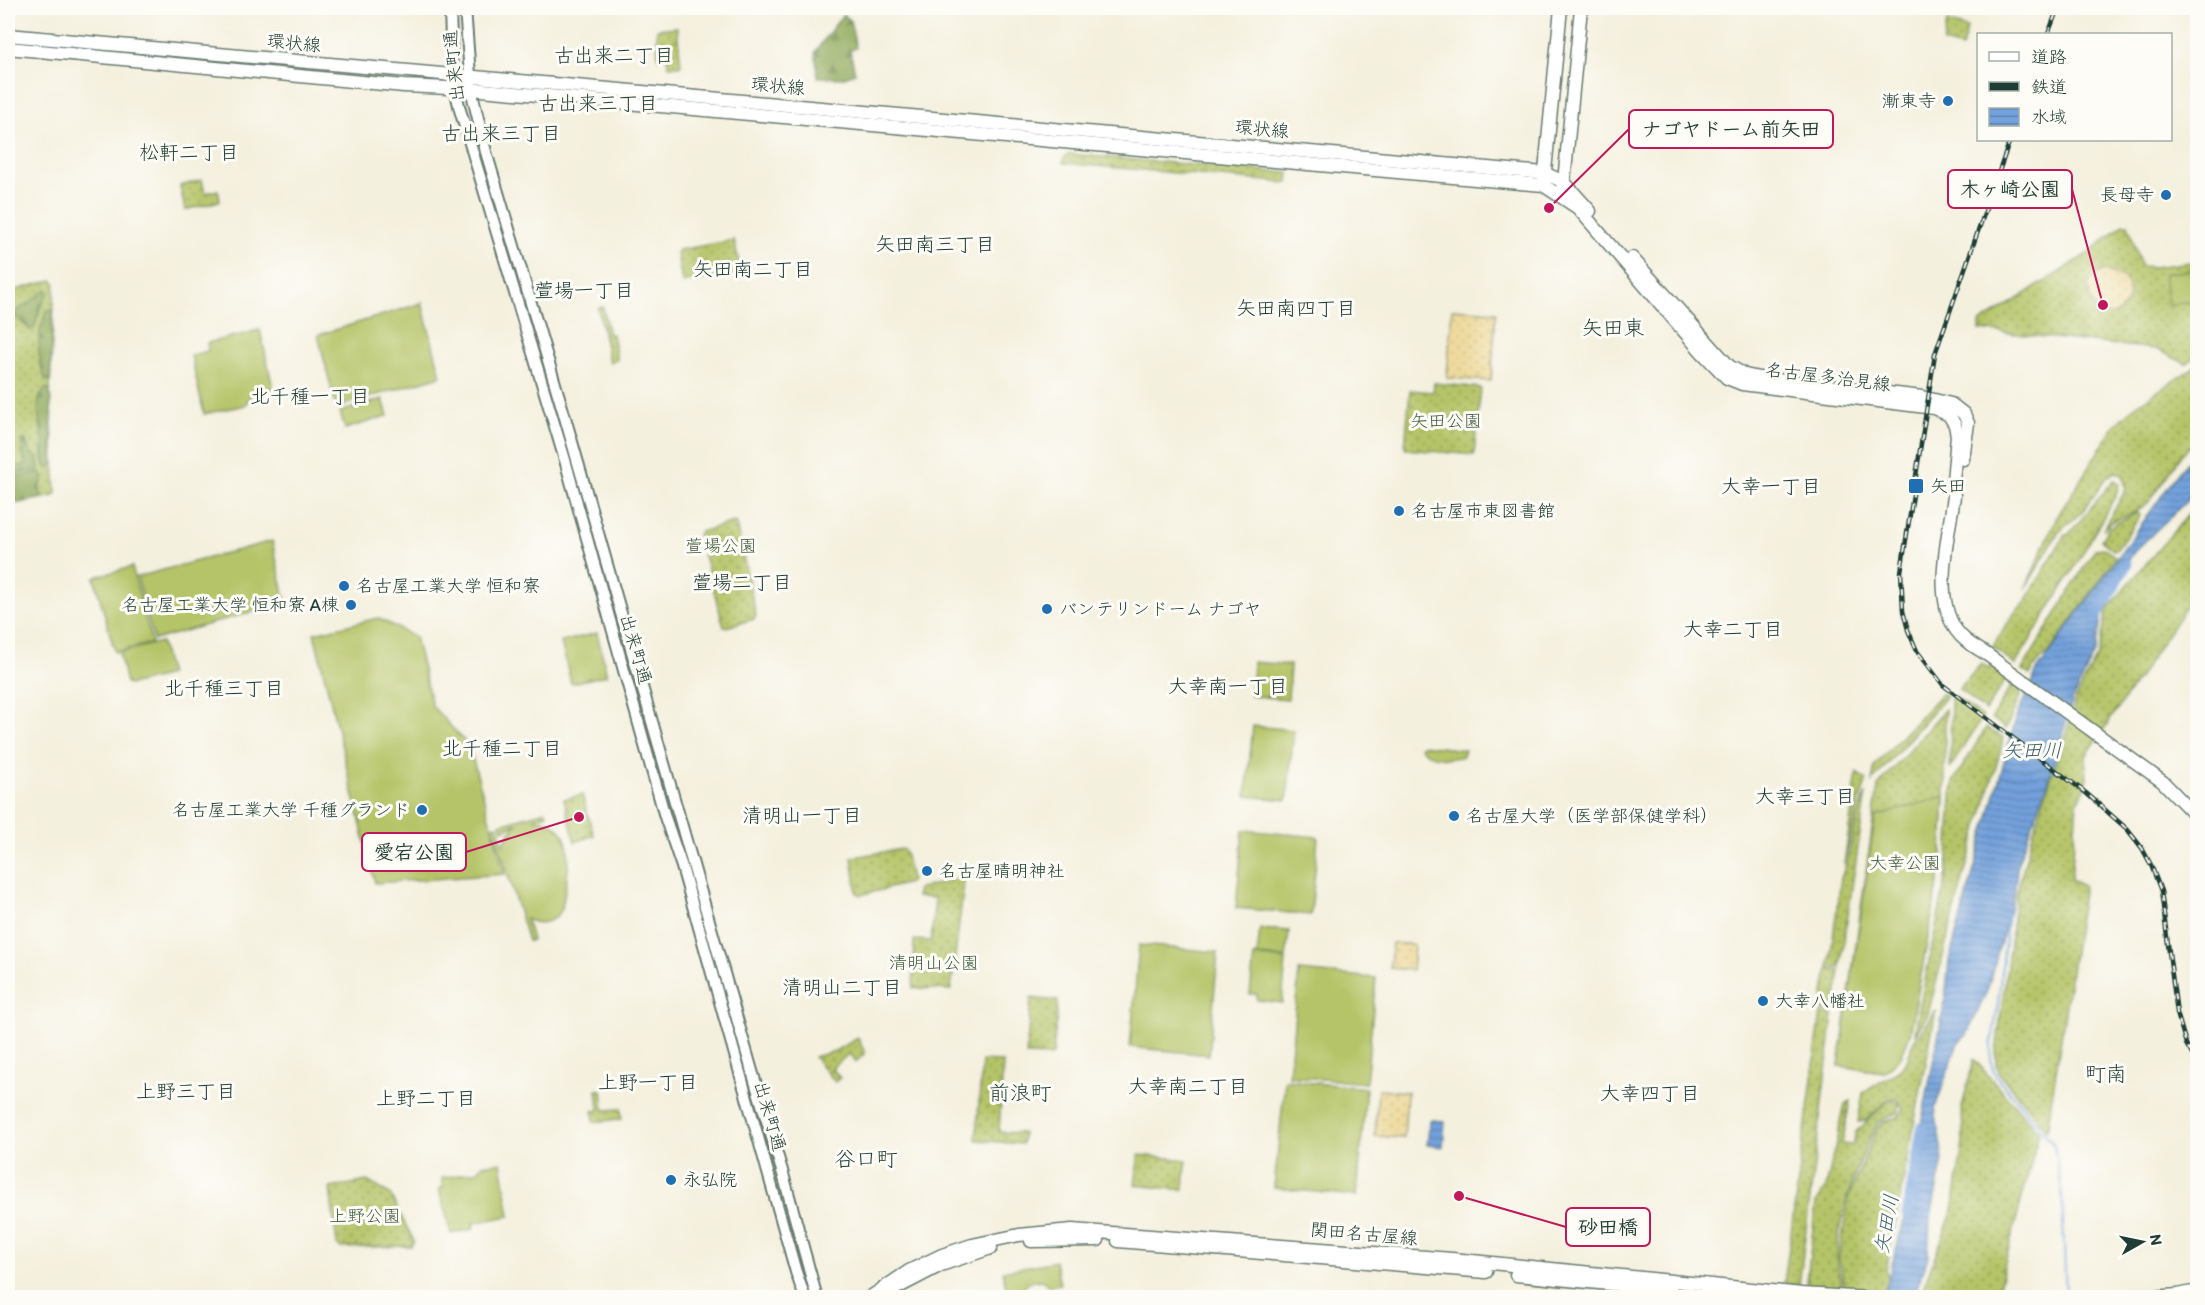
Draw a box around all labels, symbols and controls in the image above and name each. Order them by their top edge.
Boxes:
street label: 出来町通 [439,29,469,103]
street label: 環状線 [266,30,322,56]
legend [1977,33,2172,141]
district label: 古出来二丁目 [554,43,674,67]
text: 道路 [2031,46,2067,68]
street label: 環状線 [750,73,806,99]
text: 鉄道 [2031,76,2067,98]
place label: 漸東寺 [1882,90,1936,112]
district label: 古出来三丁目 [538,91,658,115]
marker: 漸東寺 [1941,94,1955,108]
text: 水域 [2031,106,2067,128]
callout: ナゴヤドーム前矢田 [1629,110,1833,148]
street label: 環状線 [1234,116,1290,142]
text: ナゴヤドーム前矢田 [1641,117,1821,141]
district label: 古出来三丁目 [441,121,561,145]
district label: 松軒二丁目 [139,140,239,164]
callout: 木ヶ崎公園 [1948,170,2072,208]
text: 木ヶ崎公園 [1960,177,2060,201]
place label: 長母寺 [2100,184,2154,206]
marker: 長母寺 [2159,188,2173,202]
district label: 矢田南三丁目 [875,232,995,256]
district label: 矢田南二丁目 [693,257,813,281]
district label: 萱場一丁目 [534,278,634,302]
district label: 矢田南四丁目 [1236,296,1356,320]
district label: 矢田東 [1582,315,1645,340]
street label: 名古屋多治見線 [1764,358,1892,396]
district label: 北千種一丁目 [250,384,370,408]
park label: 矢田公園 [1410,410,1482,432]
district label: 大幸一丁目 [1721,474,1821,498]
place label: 矢田 [1930,475,1966,497]
marker: 矢田 [1907,477,1925,495]
place label: 名古屋市東図書館 [1411,500,1555,522]
marker: 名古屋市東図書館 [1392,504,1406,518]
park label: 萱場公園 [685,535,757,557]
district label: 萱場二丁目 [692,570,792,594]
place label: 名古屋工業大学 恒和寮 [356,575,540,597]
marker: 名古屋工業大学 恒和寮 [337,579,351,593]
place label: 名古屋工業大学 恒和寮 A棟 [121,594,339,616]
marker: 名古屋工業大学 恒和寮 A棟 [344,598,358,612]
place label: バンテリンドーム ナゴヤ [1059,598,1261,620]
marker: バンテリンドーム ナゴヤ [1040,602,1054,616]
street label: 出来町通 [616,611,656,687]
district label: 大幸二丁目 [1683,617,1783,641]
district label: 大幸南一丁目 [1168,674,1288,698]
district label: 北千種三丁目 [164,676,284,700]
district label: 北千種二丁目 [442,736,562,760]
water label: 矢田川 [2002,738,2062,762]
district label: 大幸三丁目 [1755,784,1855,808]
place label: 名古屋工業大学 千種グランド [172,799,410,821]
marker: 名古屋工業大学 千種グランド [415,803,429,817]
district label: 清明山一丁目 [742,803,862,827]
place label: 名古屋大学（医学部保健学科） [1466,805,1718,827]
marker: 名古屋大学（医学部保健学科） [1447,809,1461,823]
callout: 愛宕公園 [362,833,466,871]
text: 愛宕公園 [374,840,454,864]
park label: 大幸公園 [1869,852,1941,874]
place label: 名古屋晴明神社 [939,860,1065,882]
marker: 名古屋晴明神社 [920,864,934,878]
park label: 清明山公園 [889,952,979,974]
district label: 清明山二丁目 [782,975,902,999]
place label: 大幸八幡社 [1775,990,1865,1012]
marker: 大幸八幡社 [1756,994,1770,1008]
district label: 町南 [2085,1061,2127,1086]
district label: 上野一丁目 [598,1070,698,1094]
district label: 大幸南二丁目 [1128,1074,1248,1098]
street label: 出来町通 [750,1078,790,1154]
district label: 上野三丁目 [136,1079,236,1103]
district label: 前浪町 [989,1080,1052,1105]
district label: 大幸四丁目 [1600,1081,1700,1105]
district label: 上野二丁目 [376,1086,476,1110]
district label: 谷口町 [835,1146,898,1171]
place label: 永弘院 [683,1169,737,1191]
marker: 永弘院 [664,1173,678,1187]
water label: 矢田川 [1869,1192,1903,1256]
park label: 上野公園 [329,1205,401,1227]
callout: 砂田橋 [1566,1208,1650,1246]
north arrow [2112,1212,2172,1272]
text: 砂田橋 [1578,1215,1638,1239]
street label: 関田名古屋線 [1309,1218,1419,1250]
text: N [2146,1233,2167,1247]

